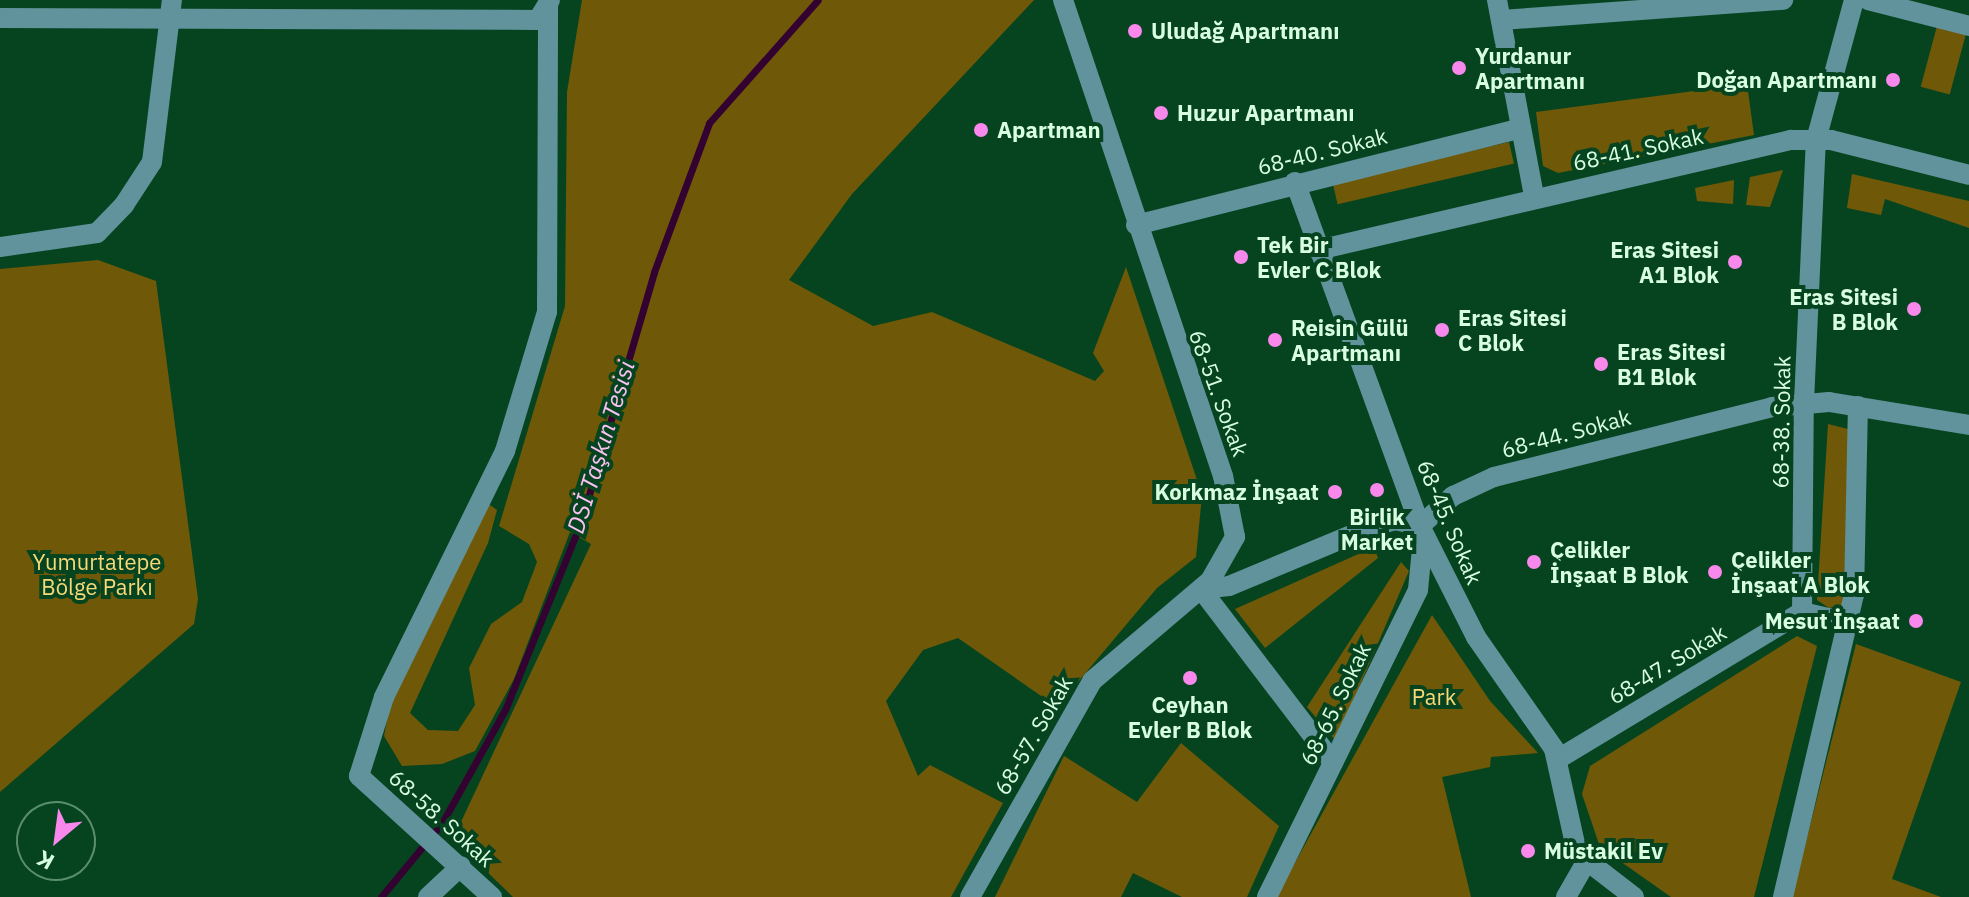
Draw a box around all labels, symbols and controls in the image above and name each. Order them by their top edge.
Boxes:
place label: Uludağ Apartmanı [1151,18,1339,44]
marker: Uludağ Apartmanı [1126,22,1144,40]
place label: Yurdanur Apartmanı [1475,42,1585,94]
marker: Yurdanur Apartmanı [1450,59,1468,77]
place label: Doğan Apartmanı [1696,67,1877,93]
marker: Doğan Apartmanı [1884,71,1902,89]
place label: Huzur Apartmanı [1177,100,1355,126]
marker: Huzur Apartmanı [1152,104,1170,122]
place label: Apartman [997,117,1101,143]
marker: Apartman [972,121,990,139]
street label: 68-40. Sokak [1254,122,1390,180]
street label: 68-41. Sokak [1570,122,1706,176]
place label: Tek Bir Evler C Blok [1257,231,1381,282]
place label: Eras Sitesi A1 Blok [1610,236,1719,288]
marker: Tek Bir Evler C Blok [1232,248,1250,266]
marker: Eras Sitesi A1 Blok [1726,253,1744,271]
place label: Eras Sitesi B Blok [1789,283,1898,334]
marker: Eras Sitesi B Blok [1905,300,1923,318]
place label: Eras Sitesi C Blok [1458,304,1567,356]
place label: Reisin Gülü Apartmanı [1291,314,1409,366]
marker: Eras Sitesi C Blok [1433,321,1451,339]
street label: 68-51. Sokak [1184,326,1254,460]
marker: Reisin Gülü Apartmanı [1266,331,1284,349]
place label: Eras Sitesi B1 Blok [1617,338,1726,390]
marker: Eras Sitesi B1 Blok [1592,355,1610,373]
street label: 68-38. Sokak [1767,355,1795,489]
water label: DSİ Taşkın Tesisi [561,357,641,537]
street label: 68-44. Sokak [1499,403,1633,463]
street label: 68-45. Sokak [1412,456,1488,588]
place label: Korkmaz İnşaat [1154,479,1319,505]
marker: Birlik Market [1368,481,1386,499]
marker: Korkmaz İnşaat [1326,483,1344,501]
place label: Birlik Market [1341,503,1413,554]
place label: Çelikler İnşaat B Blok [1550,536,1689,588]
place label: Çelikler İnşaat A Blok [1731,546,1870,598]
park label: Yumurtatepe Bölge Parkı [33,548,161,600]
marker: Çelikler İnşaat B Blok [1525,553,1543,571]
marker: Çelikler İnşaat A Blok [1706,563,1724,581]
place label: Mesut İnşaat [1765,608,1900,634]
marker: Mesut İnşaat [1907,612,1925,630]
street label: 68-47. Sokak [1603,619,1731,709]
street label: 68-65. Sokak [1294,639,1376,769]
marker: Ceyhan Evler B Blok [1181,669,1199,687]
street label: 68-57. Sokak [988,671,1078,799]
park label: Park [1412,684,1456,710]
place label: Ceyhan Evler B Blok [1128,691,1252,742]
street label: 68-58. Sokak [384,764,500,872]
north arrow [16,801,96,881]
place label: Müstakil Ev [1544,838,1663,864]
marker: Müstakil Ev [1519,842,1537,860]
text: K [31,844,59,877]

